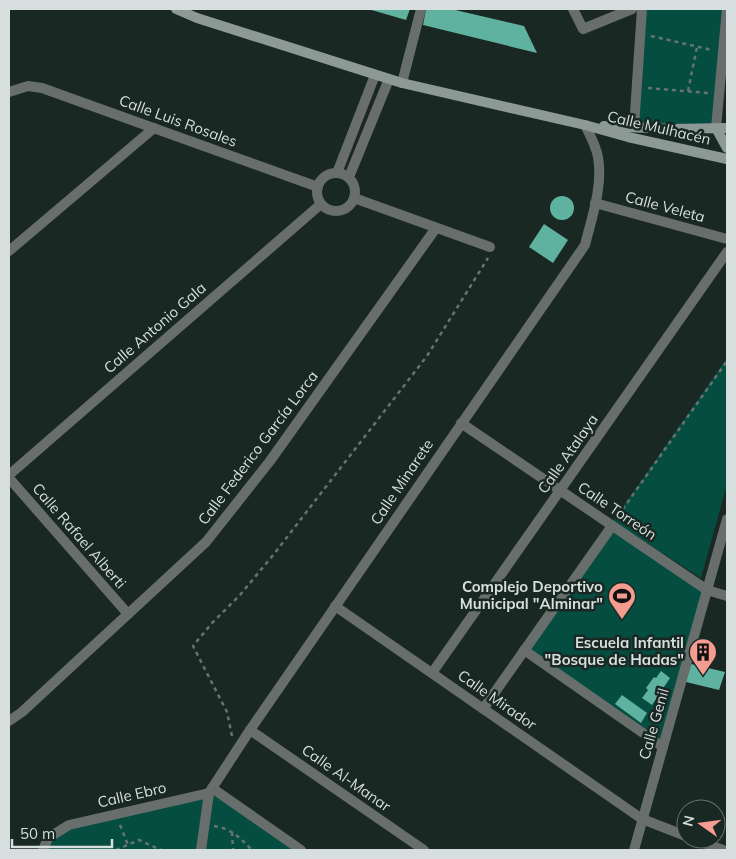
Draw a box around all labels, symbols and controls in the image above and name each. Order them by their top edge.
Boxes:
street label: Calle Luis Rosales [117,90,240,151]
street label: Calle Mulhacén [606,106,713,149]
street label: Calle Veleta [623,187,707,226]
street label: Calle Antonio Gala [100,278,210,377]
street label: Calle Federico García Lorca [193,367,322,529]
street label: Calle Atalaya [533,410,602,497]
street label: Calle Minarete [366,435,437,528]
street label: Calle Torreón [574,477,660,544]
street label: Calle Rafael Alberti [28,479,130,592]
place label: Complejo Deportivo Municipal "Alminar" [460,577,603,613]
sports icon: Complejo Deportivo Municipal "Alminar" [607,581,637,620]
place label: Escuela Infantil "Bosque de Hadas" [545,633,684,669]
building icon: Escuela Infantil "Bosque de Hadas" [688,637,718,676]
street label: Calle Mirador [454,665,541,734]
street label: Calle Genil [634,686,673,762]
street label: Calle Al-Manar [298,740,395,816]
street label: Calle Ebro [96,777,168,812]
north arrow [676,799,726,849]
text: N [678,814,698,828]
scale bar [12,816,112,848]
text: 50 m [20,824,55,843]

